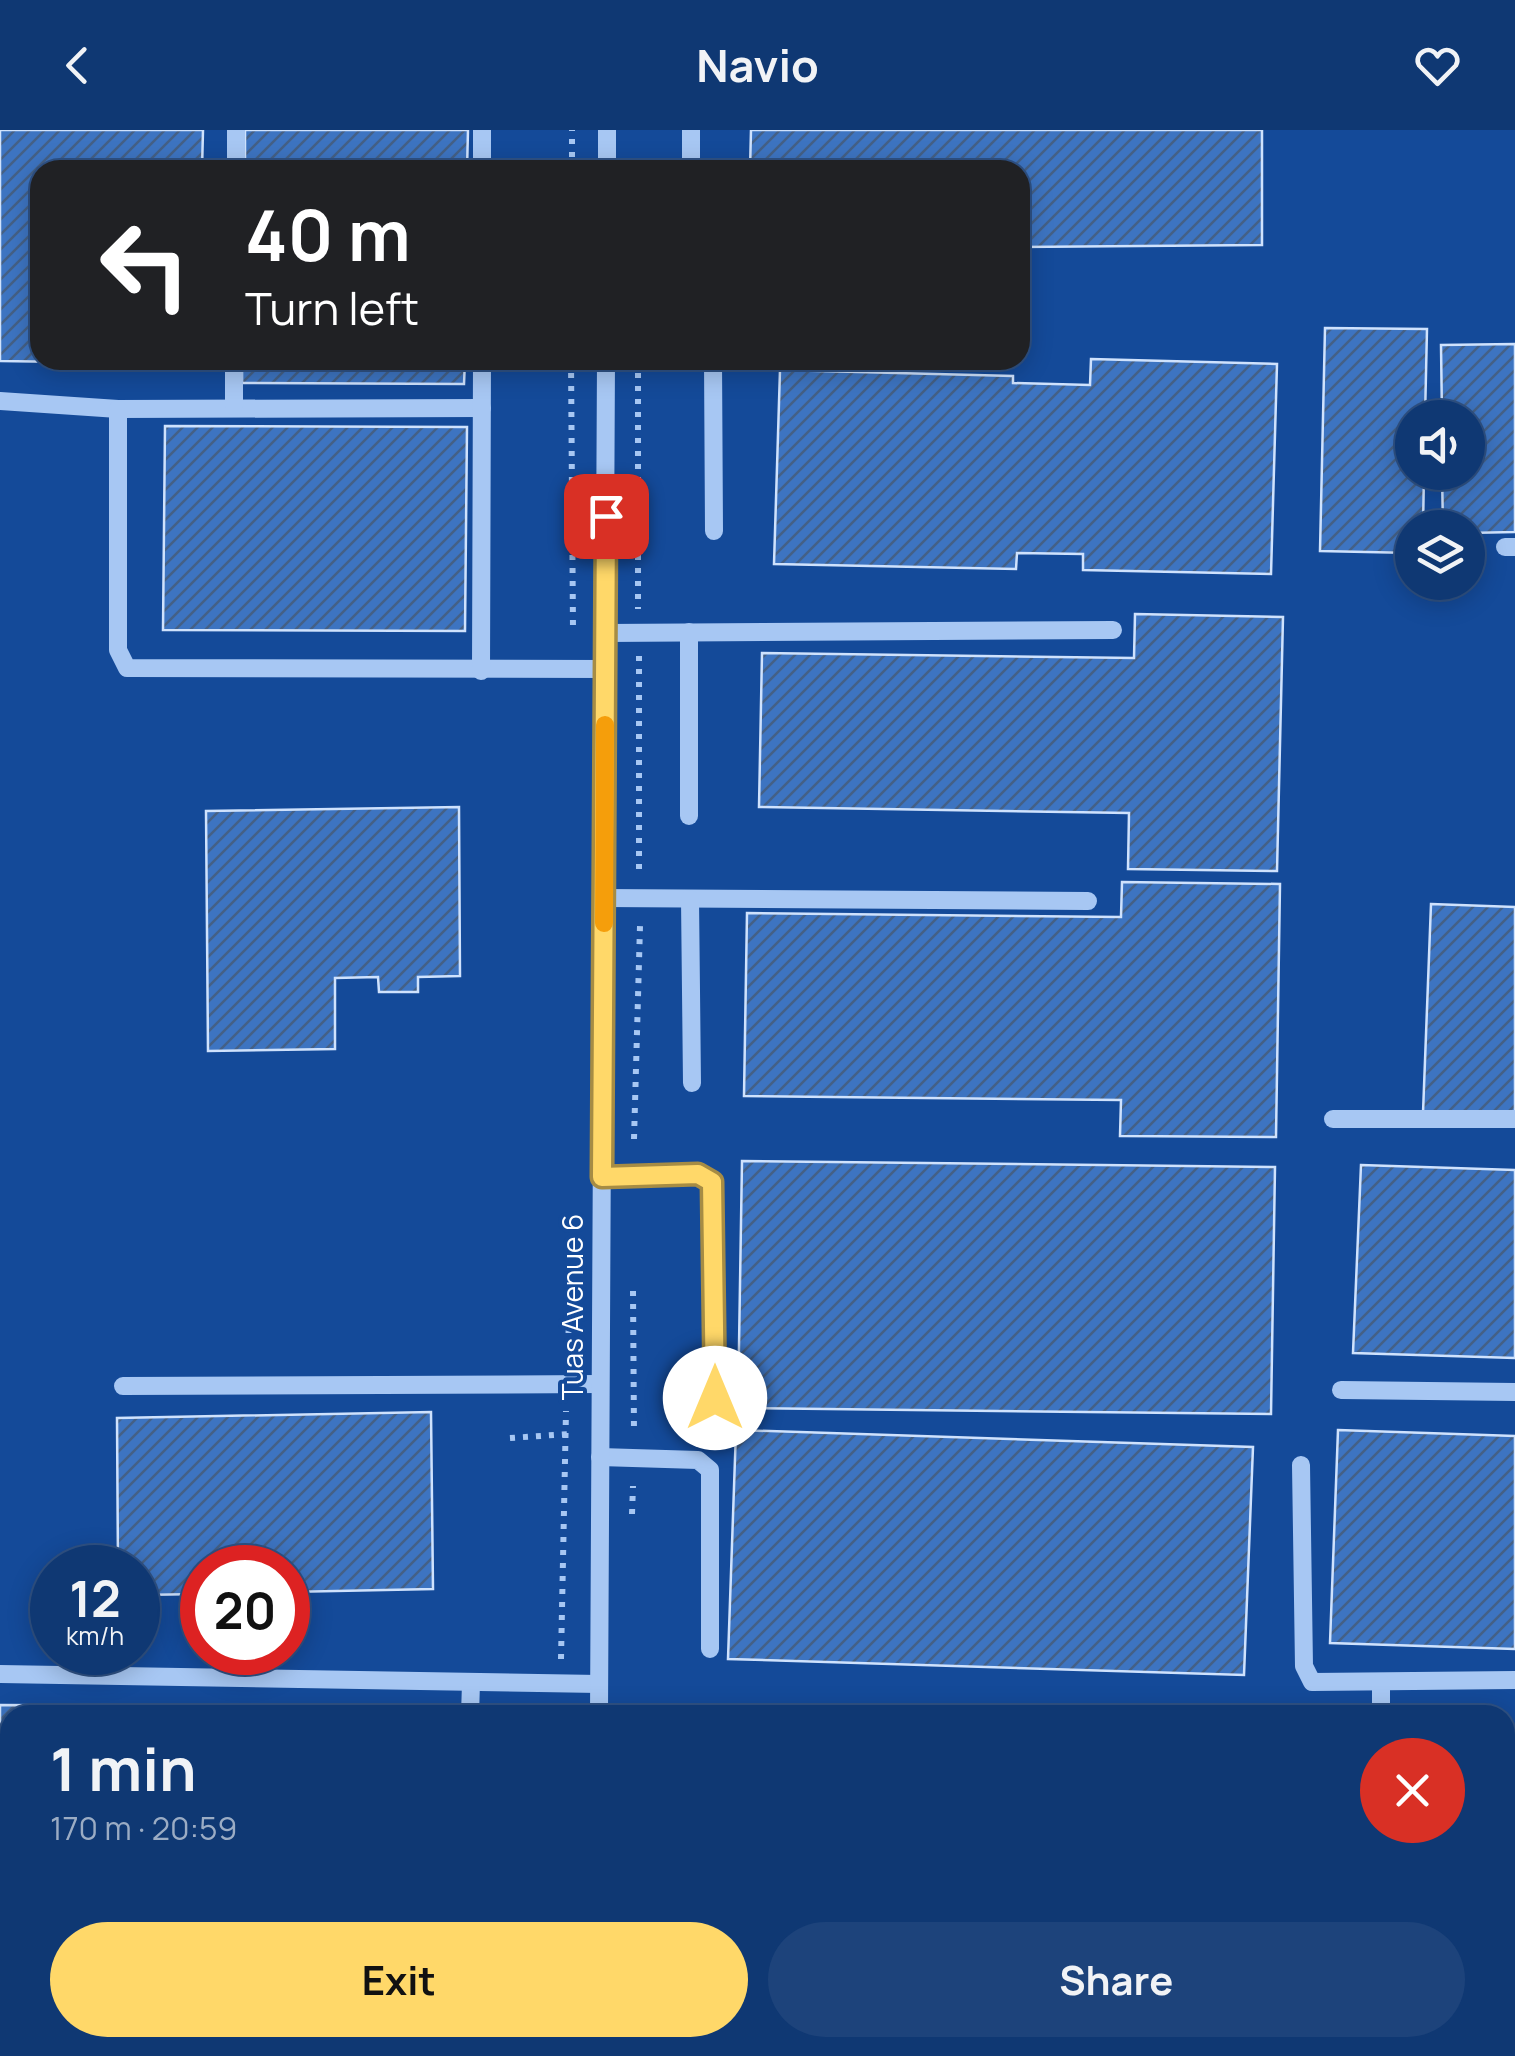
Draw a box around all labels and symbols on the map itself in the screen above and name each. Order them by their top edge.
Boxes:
pin [564,474,649,559]
street label: Tuas Avenue 6 [553,1214,591,1400]
position arrow [663,1346,767,1450]
speed limit sign: 20 [180,1545,310,1675]

